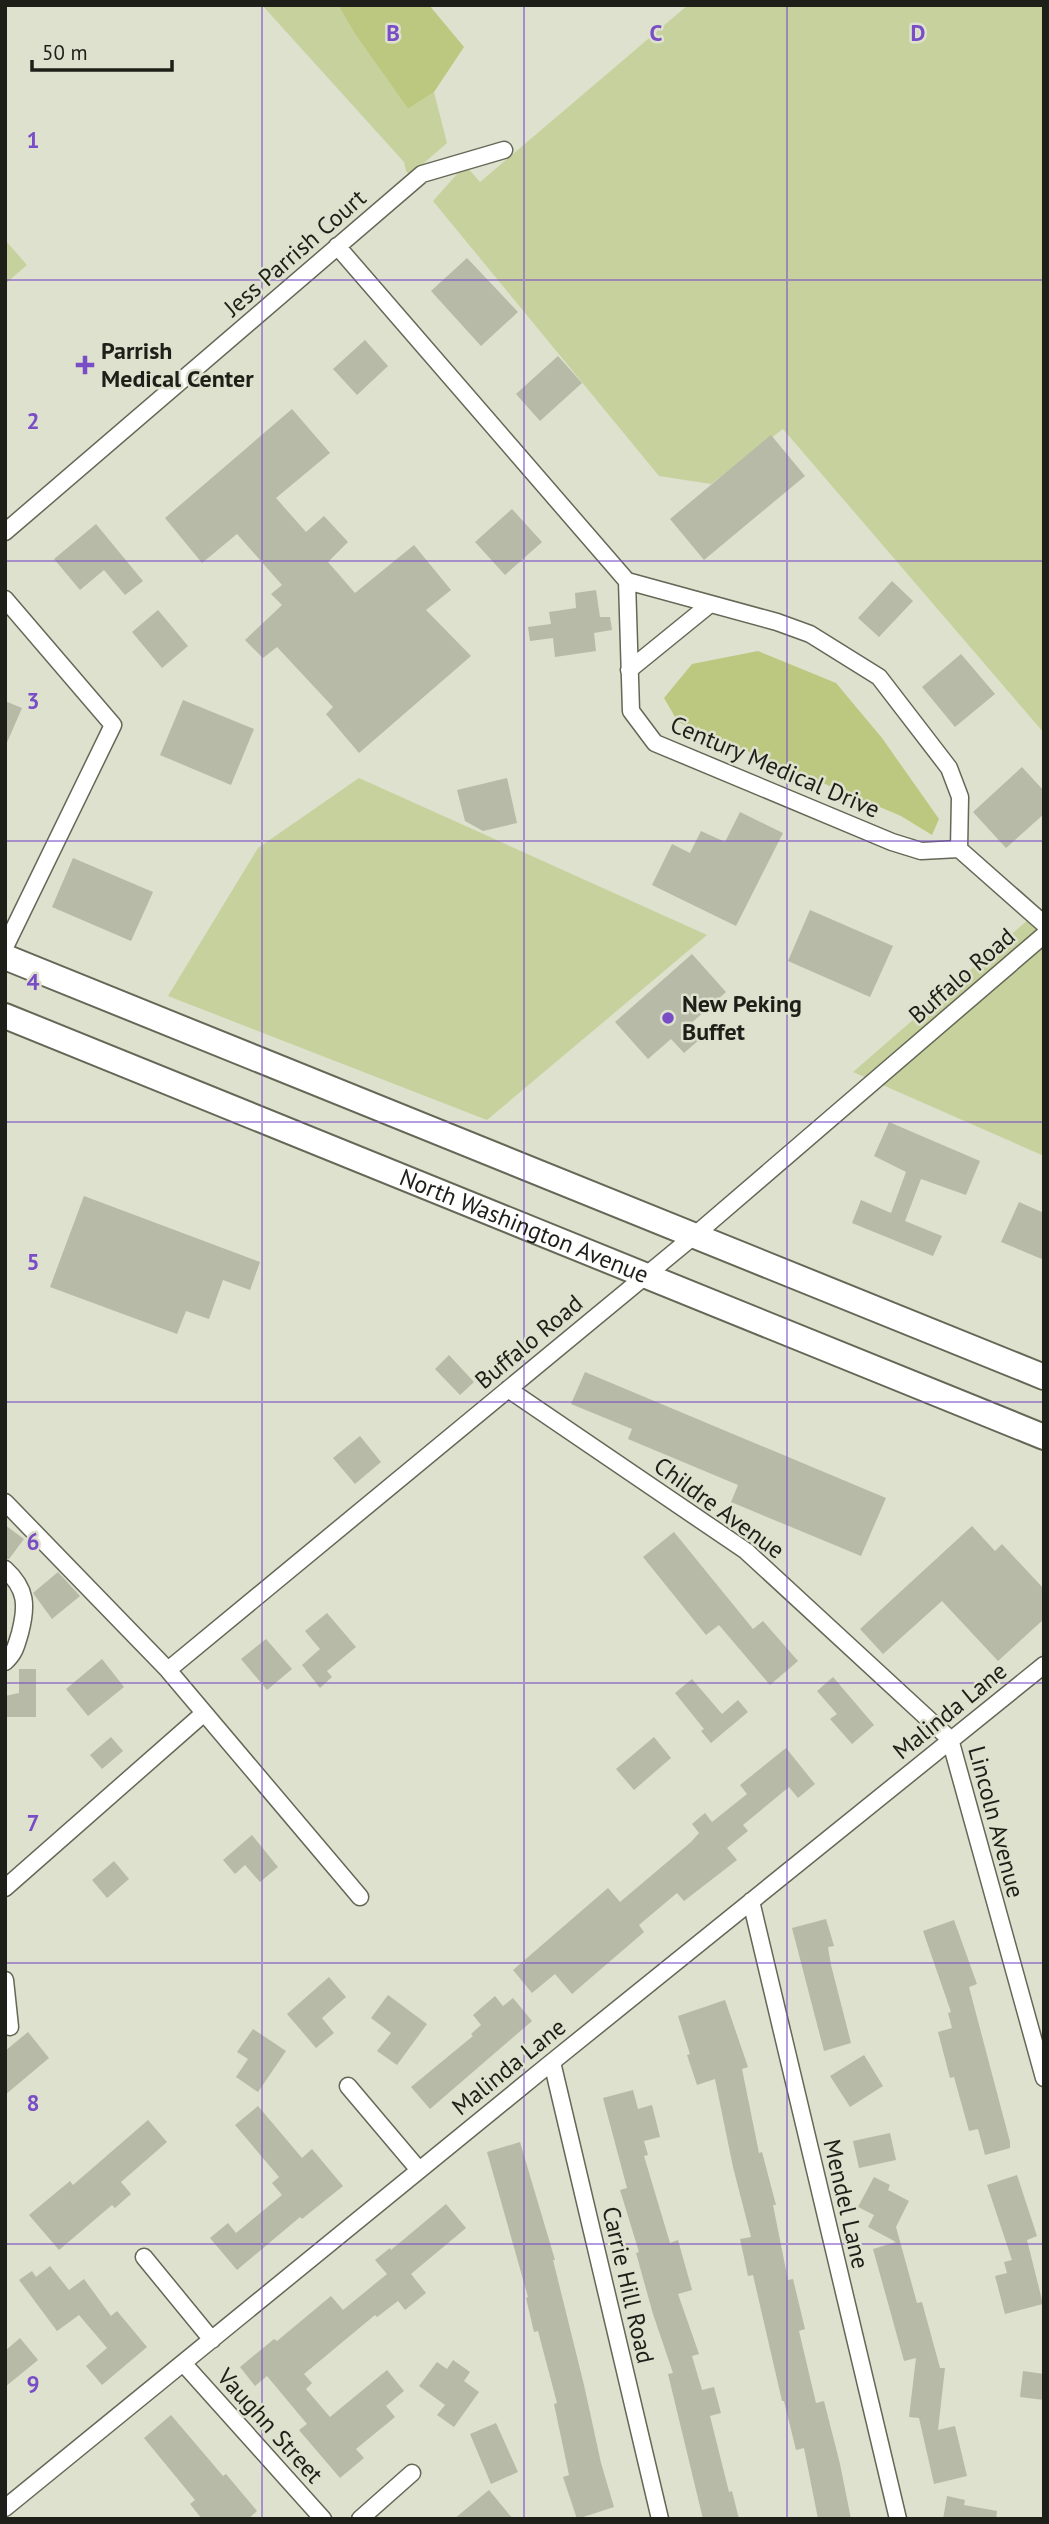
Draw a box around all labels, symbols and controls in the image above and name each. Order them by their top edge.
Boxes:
text: B [386,18,400,47]
text: C [650,18,663,47]
text: D [911,18,925,47]
scale bar [32,28,172,72]
text: 50 m [42,39,88,66]
text: 1 [26,125,40,154]
street label: Jess Parrish Court [216,182,372,323]
place label: Parrish Medical Center [101,335,254,394]
marker: Parrish Medical Center [75,355,95,375]
text: 2 [26,406,40,435]
text: 3 [26,686,40,715]
street label: Century Medical Drive [666,708,885,825]
street label: Buffalo Road [902,921,1021,1030]
text: 4 [26,967,40,996]
place label: New Peking Buffet [682,988,802,1047]
marker: New Peking Buffet [660,1010,676,1026]
street label: North Washington Avenue [395,1161,653,1290]
text: 5 [26,1247,40,1276]
street label: Buffalo Road [468,1288,589,1396]
street label: Childre Avenue [648,1450,791,1565]
text: 6 [26,1527,40,1556]
street label: Malinda Lane [886,1655,1013,1766]
street label: Lincoln Avenue [961,1743,1032,1901]
text: 7 [26,1808,40,1837]
street label: Malinda Lane [445,2011,572,2122]
text: 8 [26,2088,40,2117]
street label: Mendel Lane [817,2136,876,2272]
street label: Carrie Hill Road [595,2203,662,2366]
street label: Vaughn Street [210,2361,330,2490]
text: 9 [26,2369,40,2398]

